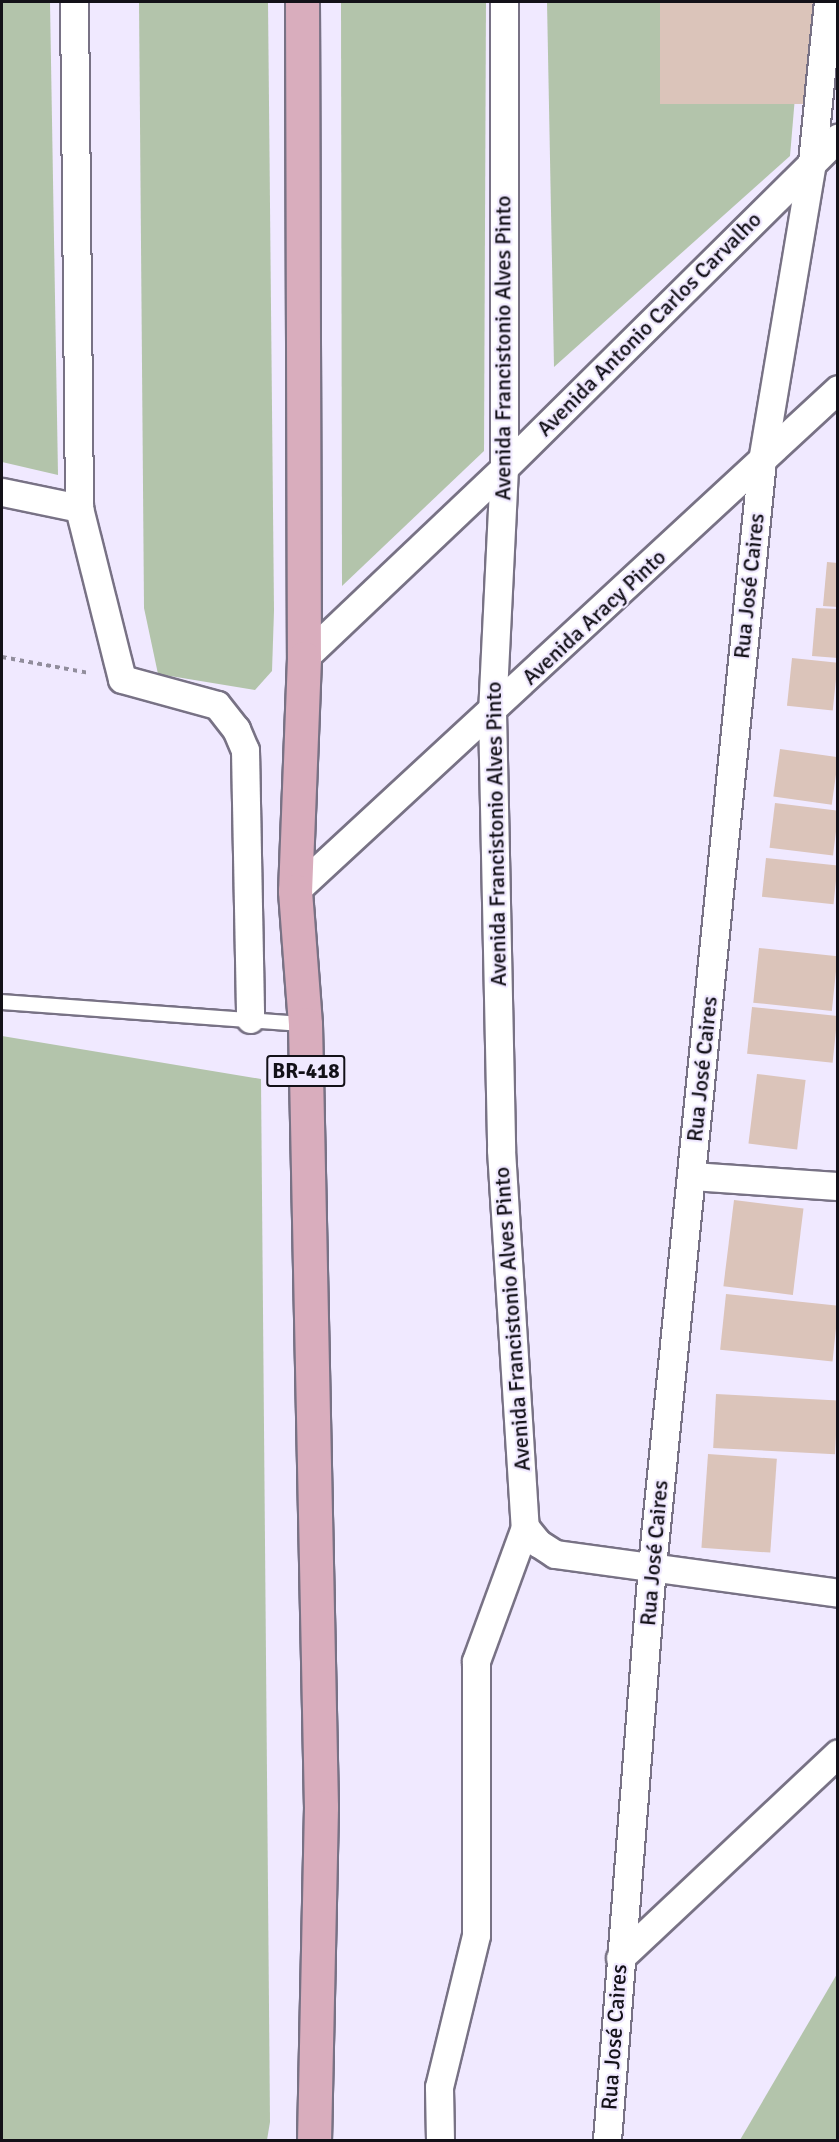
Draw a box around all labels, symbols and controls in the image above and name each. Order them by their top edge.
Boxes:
street label: Avenida Francistonio Alves Pinto [490,196,516,500]
street label: Avenida Antonio Carlos Carvalho [531,206,767,442]
street label: Rua José Caires [728,512,770,660]
street label: Avenida Aracy Pinto [517,544,671,690]
street label: Avenida Francistonio Alves Pinto [480,681,512,987]
street label: Rua José Caires [681,995,723,1143]
road number: BR-418 [266,1053,346,1089]
street label: Avenida Francistonio Alves Pinto [488,1166,536,1472]
street label: Rua José Caires [634,1479,674,1627]
street label: Rua José Caires [596,1963,632,2111]

